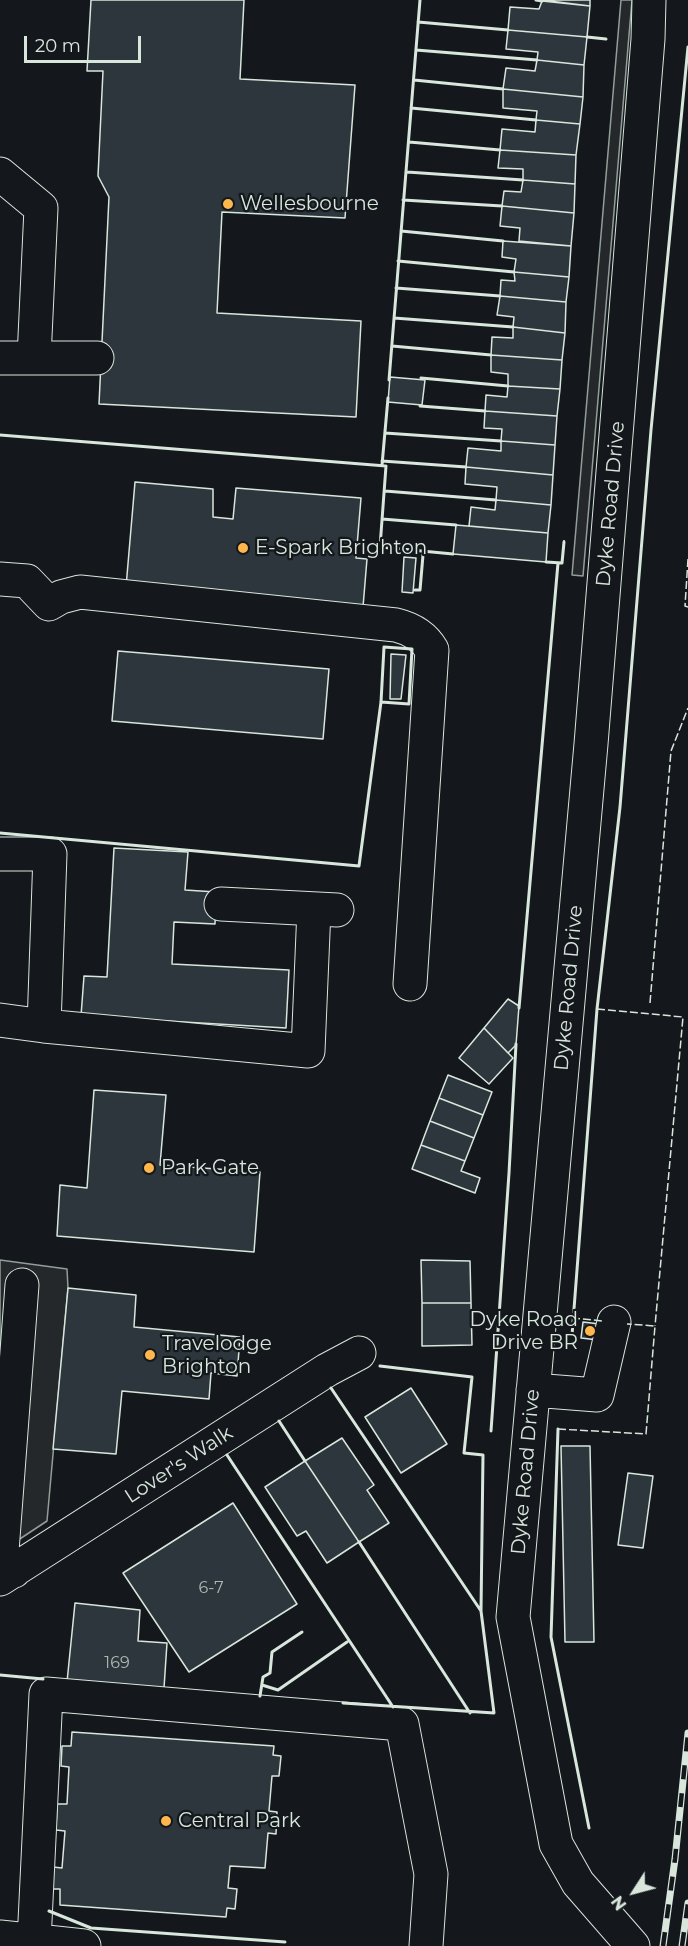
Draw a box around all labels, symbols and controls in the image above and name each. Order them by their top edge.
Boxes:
scale bar [27,24,144,62]
text: 20 m [35,35,81,57]
place label: Wellesbourne [240,192,379,216]
marker: Wellesbourne [221,197,235,211]
street label: Dyke Road Drive [592,420,630,588]
place label: E-Spark Brighton [255,536,427,560]
marker: E-Spark Brighton [236,541,250,555]
street label: Dyke Road Drive [550,904,588,1072]
place label: Park Gate [161,1156,259,1180]
marker: Park Gate [142,1161,156,1175]
place label: Dyke Road Drive BR [469,1308,578,1355]
marker: Dyke Road Drive BR [583,1324,597,1338]
place label: Travelodge Brighton [162,1332,272,1379]
marker: Travelodge Brighton [143,1348,157,1362]
street label: Dyke Road Drive [507,1388,545,1556]
street label: Lover's Walk [121,1421,237,1509]
house number: 6-7 [198,1578,224,1598]
house number: 169 [104,1653,130,1673]
place label: Central Park [178,1809,301,1833]
marker: Central Park [159,1814,173,1828]
north arrow [604,1862,664,1922]
text: N [608,1892,631,1914]

